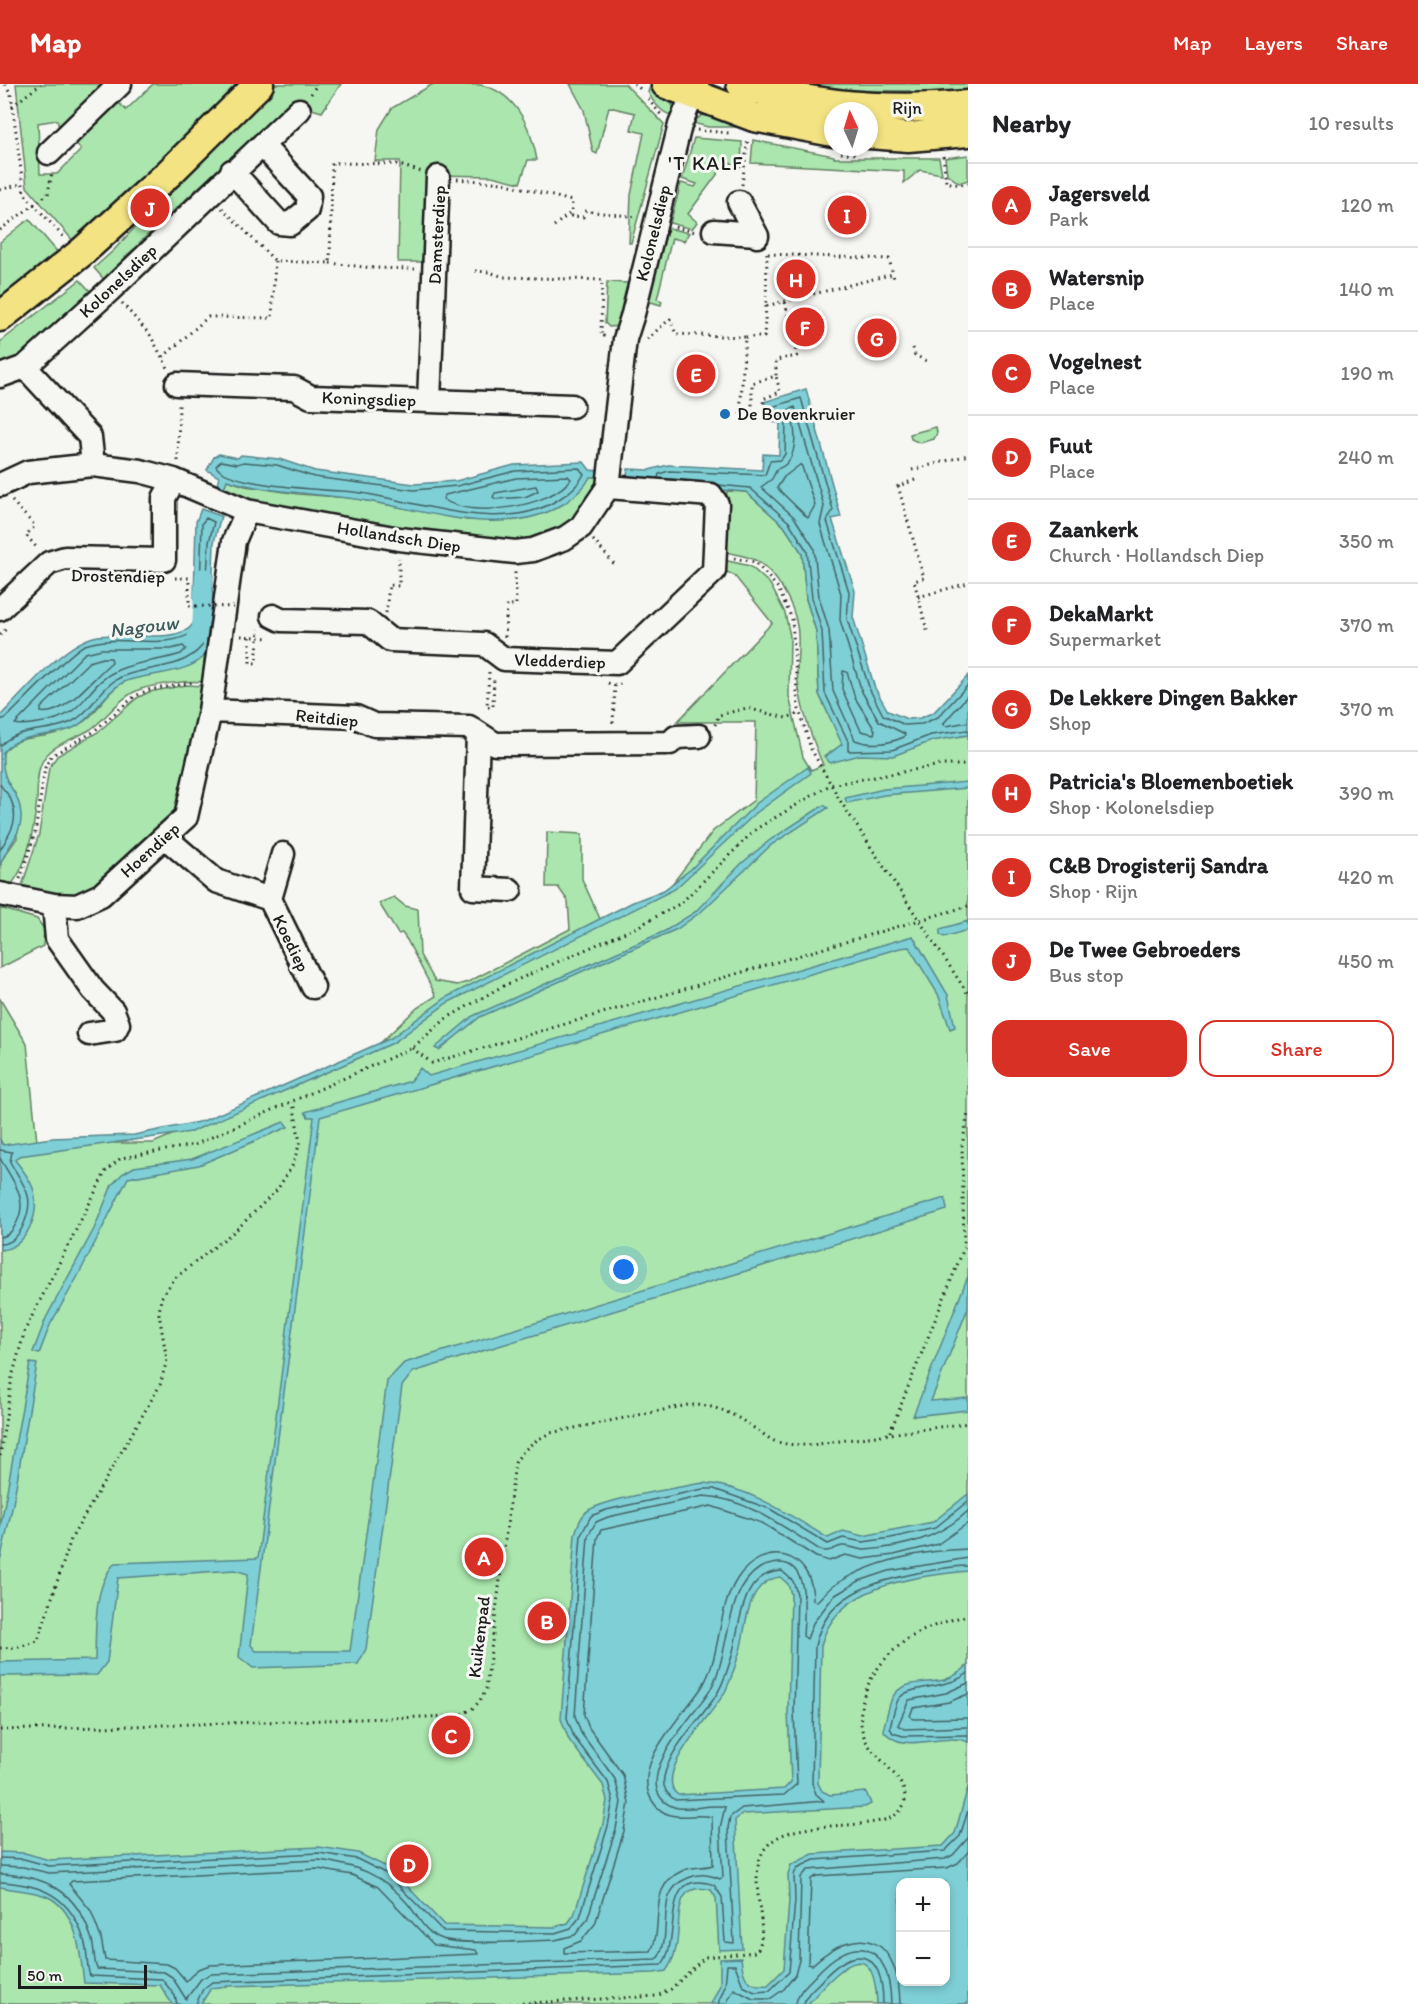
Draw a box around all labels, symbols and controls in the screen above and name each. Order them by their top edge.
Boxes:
text: Map [30,25,81,59]
text: Map [1173,30,1212,55]
text: Layers [1245,30,1303,55]
text: Share [1336,30,1388,55]
street label: Rijn [892,97,922,119]
north arrow [824,102,878,156]
text: Nearby [992,107,1071,139]
text: 10 results [1309,111,1394,135]
district label: 'T KALF [668,151,744,175]
text: Jagersveld [1049,180,1150,207]
street label: Kolonelsdiep [630,183,676,283]
street label: Damsterdiep [423,185,451,285]
pin: J [130,186,170,230]
pin: I [828,192,866,238]
text: A [1005,193,1018,217]
text: 120 m [1341,193,1394,217]
text: Park [1049,207,1088,231]
street label: Kolonelsdiep [74,239,162,323]
pin: H [776,256,816,302]
text: Watersnip [1049,264,1144,291]
text: B [1005,277,1018,301]
text: 140 m [1339,277,1394,301]
text: Place [1049,291,1095,315]
pin: F [786,304,824,350]
pin: G [858,316,896,360]
text: Vogelnest [1049,348,1141,375]
pin: E [676,352,716,396]
text: C [1005,361,1018,385]
text: 190 m [1341,361,1394,385]
text: Place [1049,375,1095,399]
street label: Koningsdiep [321,386,417,412]
place label: De Bovenkruier [737,403,855,425]
marker: De Bovenkruier [718,407,732,421]
text: Fuut [1049,432,1093,459]
text: D [1005,445,1018,469]
text: 240 m [1338,445,1394,469]
text: Place [1049,459,1095,483]
street label: Hollandsch Diep [336,516,463,558]
text: Zaankerk [1049,516,1138,543]
text: E [1006,529,1017,553]
text: 350 m [1339,529,1394,553]
text: Church · Hollandsch Diep [1049,543,1264,567]
street label: Drostendiep [71,564,165,588]
text: DekaMarkt [1049,600,1153,627]
water label: Nagouw [108,610,182,642]
text: F [1006,613,1017,637]
text: 370 m [1340,613,1394,637]
text: Supermarket [1049,627,1161,651]
street label: Vledderdiep [514,648,606,674]
text: De Lekkere Dingen Bakker [1049,684,1297,711]
text: G [1005,697,1018,721]
text: 370 m [1340,697,1394,721]
street label: Reitdiep [294,704,360,732]
text: Shop [1049,711,1091,735]
text: Patricia's Bloemenboetiek [1049,768,1293,795]
text: H [1005,781,1018,805]
text: 390 m [1339,781,1394,805]
text: Shop · Kolonelsdiep [1049,795,1214,819]
street label: Hoendiep [116,818,184,882]
text: C&B Drogisterij Sandra [1049,852,1268,879]
text: I [1008,865,1015,889]
text: 420 m [1338,865,1394,889]
text: Shop · Rijn [1049,879,1138,903]
street label: Koediep [268,911,314,975]
text: De Twee Gebroeders [1049,936,1241,963]
text: J [1007,949,1016,973]
text: 450 m [1338,949,1394,973]
text: Bus stop [1049,963,1124,987]
button: Save [992,1020,1187,1077]
button: Share [1199,1020,1394,1077]
your location [609,1255,638,1284]
pin: A [464,1534,504,1580]
street label: Kuikenpad [463,1595,495,1679]
pin: B [528,1598,566,1644]
pin: C [432,1712,470,1758]
pin: D [390,1842,428,1886]
map controls [896,1878,950,1986]
button: + [896,1878,950,1932]
button: − [896,1932,950,1986]
scale bar [18,1962,147,1990]
text: 50 m [27,1966,62,1985]

